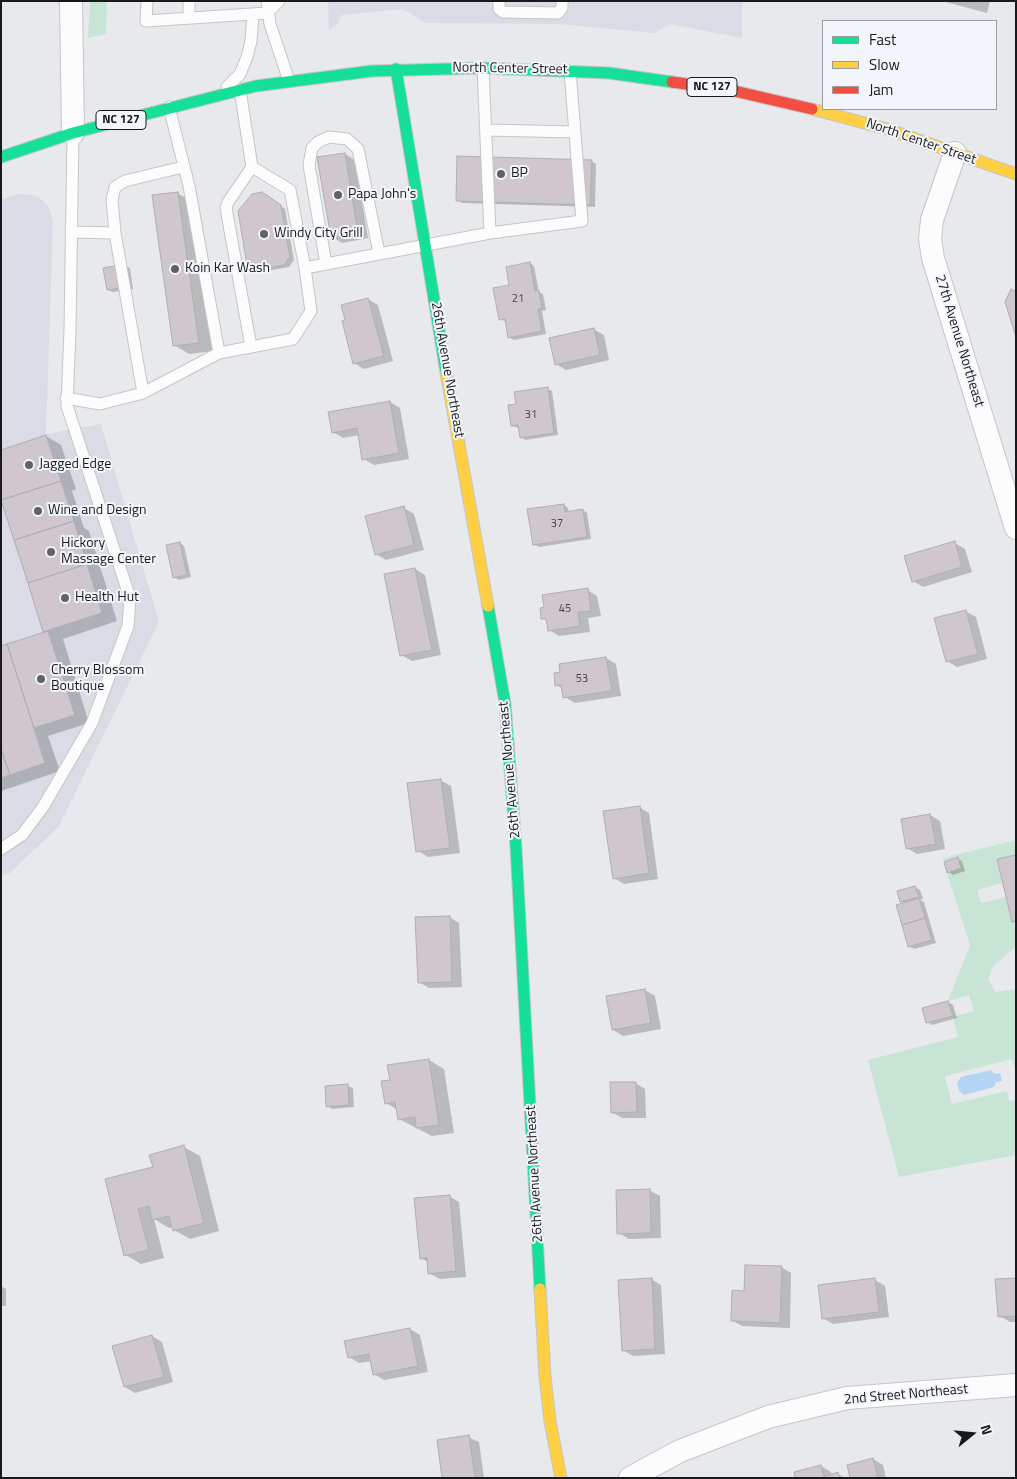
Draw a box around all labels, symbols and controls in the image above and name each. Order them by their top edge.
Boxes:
legend [822,20,997,110]
text: Fast [869,28,896,51]
text: Slow [869,53,900,76]
street label: North Center Street [452,60,568,78]
road number: NC 127 [687,77,737,96]
text: Jam [869,78,893,101]
road number: NC 127 [96,110,146,130]
street label: North Center Street [864,115,978,169]
place label: BP [511,166,528,182]
marker: BP [495,168,507,180]
place label: Papa John's [348,187,416,203]
marker: Papa John's [332,189,344,201]
place label: Windy City Grill [274,226,363,242]
marker: Windy City Grill [258,228,270,240]
place label: Koin Kar Wash [185,261,270,277]
marker: Koin Kar Wash [169,263,181,275]
street label: 27th Avenue Northeast [931,273,987,409]
house number: 21 [512,292,524,306]
street label: 26th Avenue Northeast [427,301,467,439]
house number: 31 [525,408,537,422]
place label: Jagged Edge [39,457,111,473]
marker: Jagged Edge [23,459,35,471]
place label: Wine and Design [48,503,147,519]
marker: Wine and Design [32,505,44,517]
house number: 37 [551,517,563,531]
place label: Hickory Massage Center [61,536,156,568]
marker: Hickory Massage Center [45,546,57,558]
place label: Health Hut [75,590,139,606]
marker: Health Hut [59,592,71,604]
house number: 45 [559,602,571,616]
place label: Cherry Blossom Boutique [51,663,144,696]
house number: 53 [576,672,588,686]
marker: Cherry Blossom Boutique [35,673,47,685]
street label: 26th Avenue Northeast [496,701,524,839]
street label: 26th Avenue Northeast [523,1105,547,1243]
street label: 2nd Street Northeast [843,1381,969,1409]
north arrow [947,1409,997,1459]
text: N [975,1422,998,1437]

